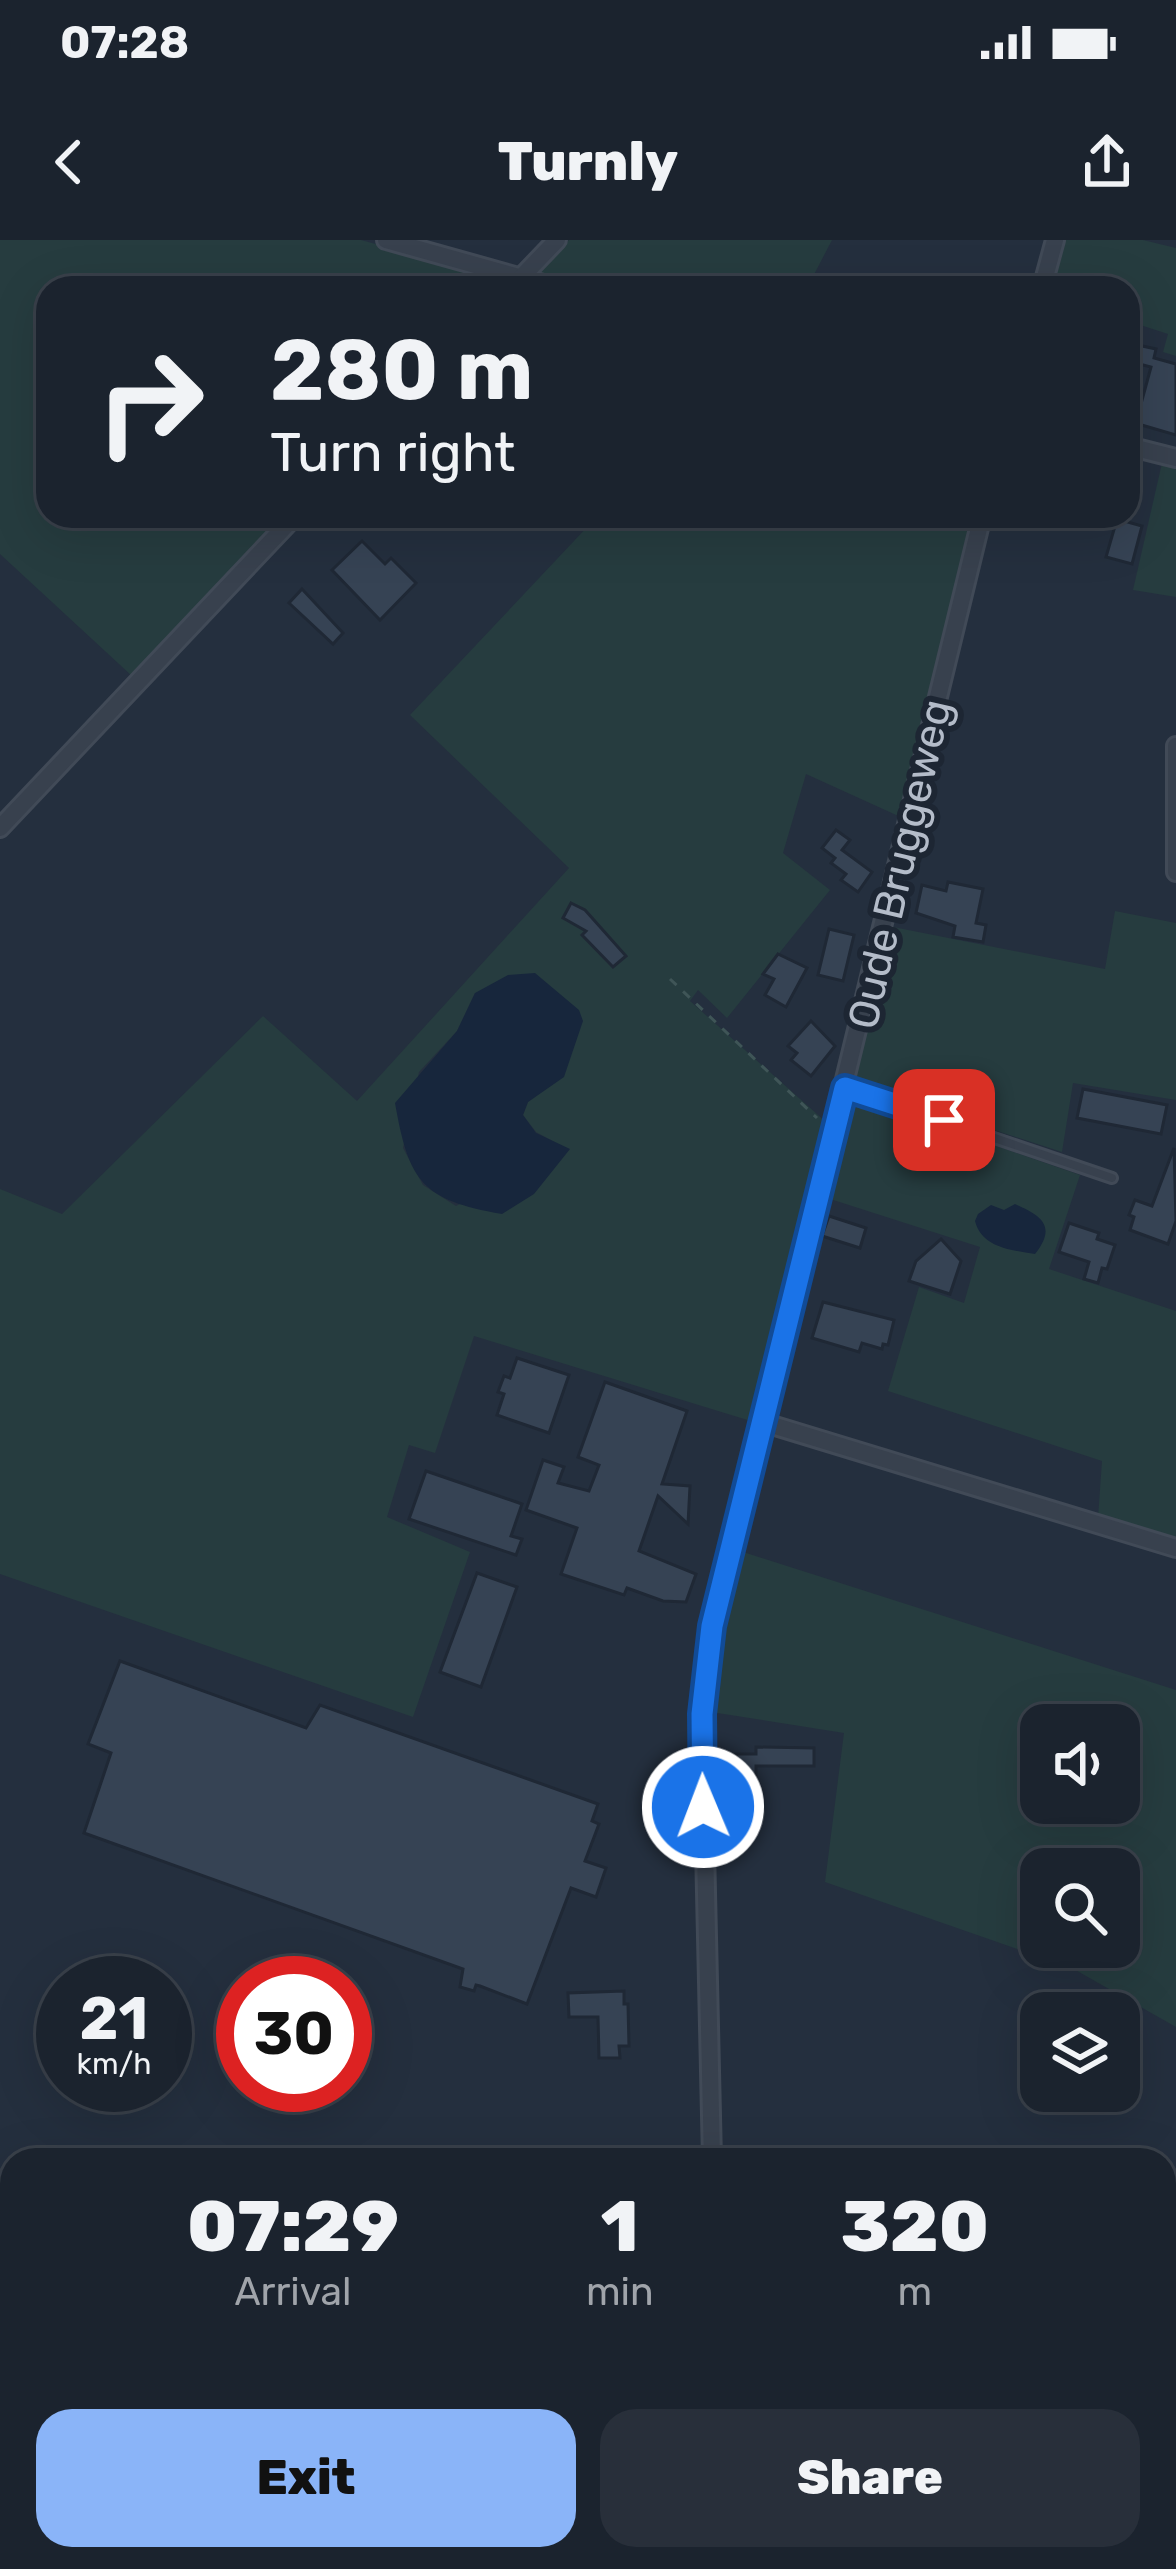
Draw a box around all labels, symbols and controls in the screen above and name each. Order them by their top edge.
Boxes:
text: 07:28 [60,16,189,69]
icon: back [36,129,102,195]
icon: share [1074,129,1140,195]
text: Turnly [498,130,678,194]
text: 280 m [270,320,533,420]
icon: right [72,324,228,480]
text: Turn right [270,421,515,485]
street label: Oude Bruggeweg [838,695,962,1034]
pin [893,1069,995,1171]
icon: arrive [911,1087,977,1153]
map controls [1020,1704,1140,2112]
button: sound [1020,1704,1140,1824]
position arrow [640,1744,766,1870]
button: search [1020,1848,1140,1968]
speed limit sign: 30 [216,1956,372,2112]
text: 21 [80,1983,148,2054]
button: layers [1020,1992,1140,2112]
text: km/h [77,2046,151,2082]
text: 07:29 [187,2184,399,2269]
text: 1 [601,2184,639,2269]
text: 320 [841,2184,989,2269]
text: Arrival [234,2269,351,2315]
text: min [586,2269,654,2315]
text: m [898,2269,932,2315]
button: Exit [36,2409,576,2547]
button: Share [600,2409,1140,2547]

